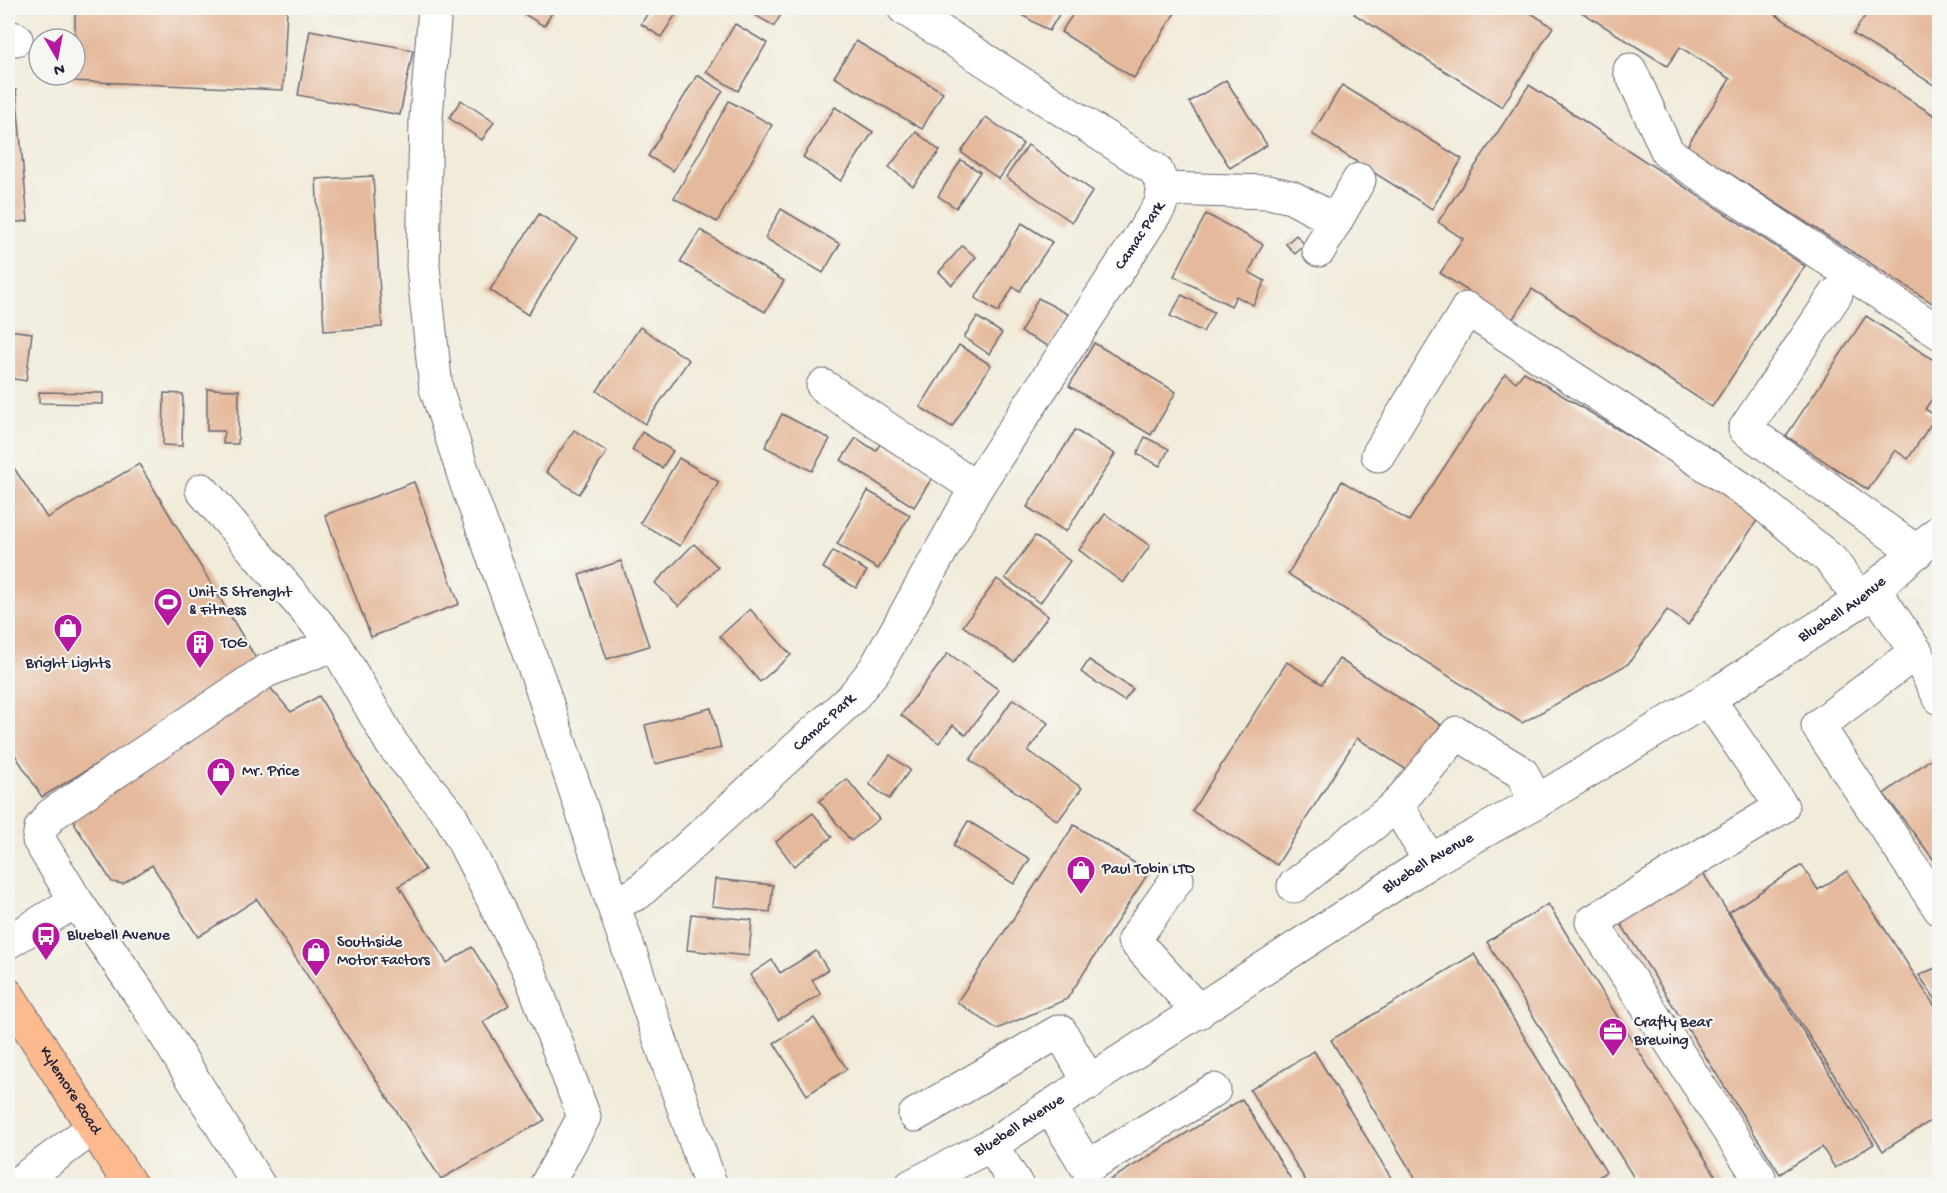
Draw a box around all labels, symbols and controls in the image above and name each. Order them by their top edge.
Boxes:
north arrow [27,27,87,87]
text: N [52,58,66,79]
street label: Camac Park [1111,197,1171,274]
street label: Bluebell Avenue [1794,572,1891,648]
place label: Unit 5 Strenght & Fitness [189,584,293,621]
sports icon: Unit 5 Strenght & Fitness [152,586,184,628]
shop icon: Bright Lights [52,612,84,654]
building icon: TOG [184,628,216,670]
place label: TOG [220,635,248,654]
place label: Bright Lights [25,655,111,674]
street label: Camac Park [790,688,861,756]
shop icon: Mr. Price [205,756,237,798]
place label: Mr. Price [242,763,300,782]
street label: Bluebell Avenue [1378,829,1478,899]
shop icon: Paul Tobin LTD [1065,854,1097,896]
place label: Paul Tobin LTD [1101,861,1195,880]
bus stop icon: Bluebell Avenue [30,920,62,962]
place label: Bluebell Avenue [66,927,171,946]
place label: Southside Motor Factors [337,934,431,971]
shop icon: Southside Motor Factors [300,936,332,978]
place label: Crafty Bear Brewing [1633,1014,1713,1051]
office icon: Crafty Bear Brewing [1597,1016,1629,1058]
street label: Kylemore Road [34,1043,106,1140]
street label: Bluebell Avenue [970,1090,1069,1162]

